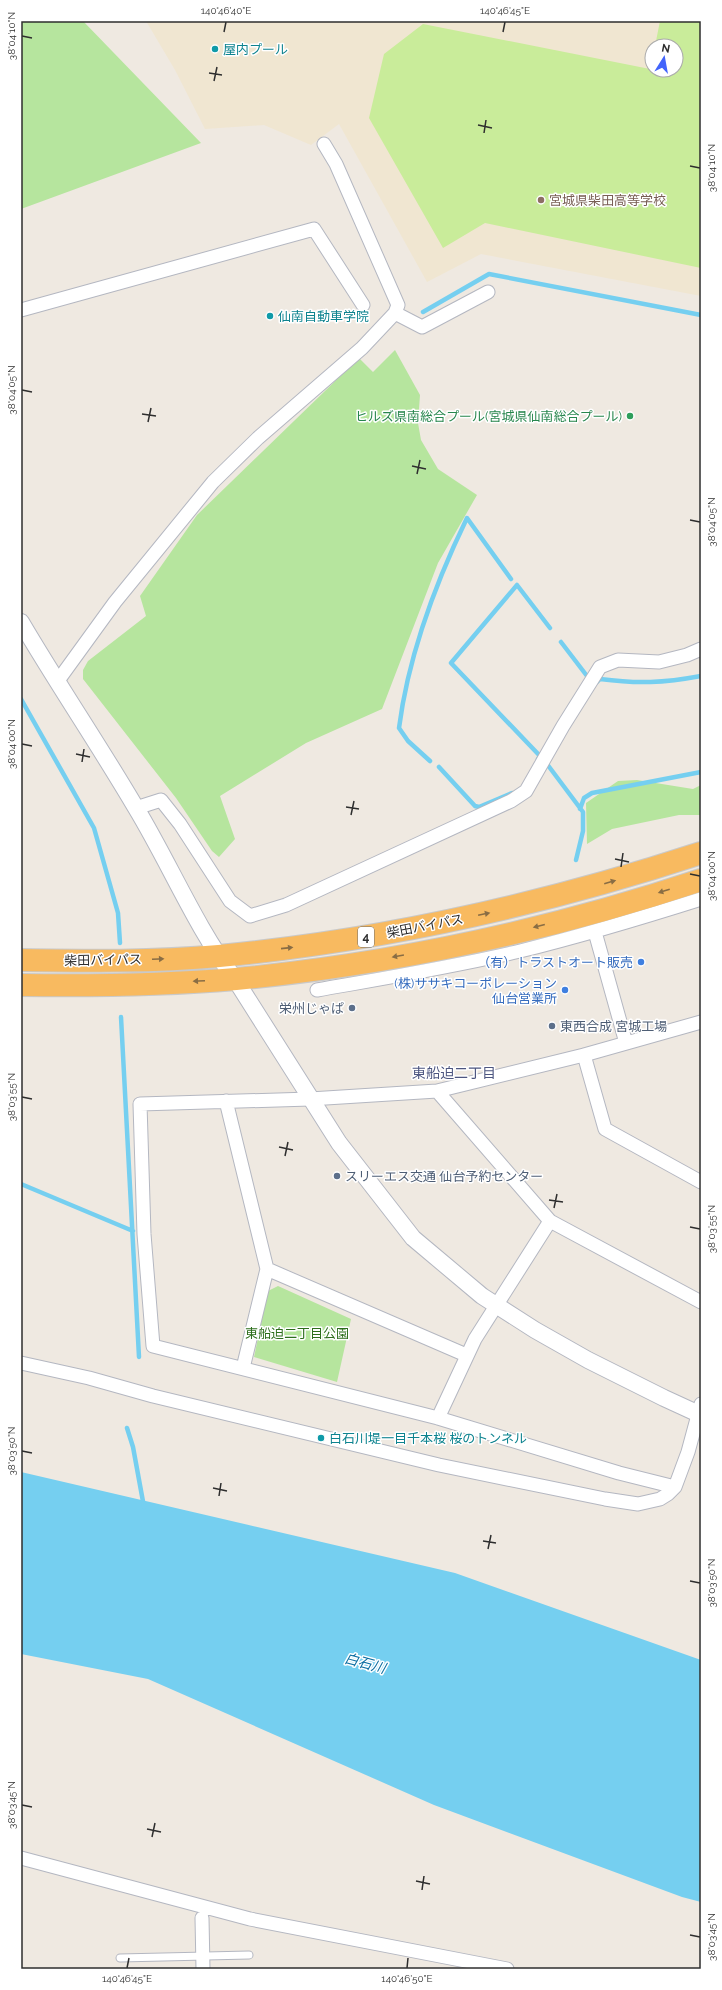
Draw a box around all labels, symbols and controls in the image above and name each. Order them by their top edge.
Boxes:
text: 140°46'40"E [201,5,251,16]
text: 140°46'45"E [480,5,530,16]
text: 38°04'10"N [6,12,17,60]
north arrow [644,38,684,78]
text: N [660,41,671,56]
place label: 屋内プール [223,42,288,57]
marker: 屋内プール [210,44,220,54]
text: 38°04'10"N [706,144,717,192]
place label: 宮城県柴田高等学校 [549,193,666,208]
marker: 宮城県柴田高等学校 [536,195,546,205]
place label: 仙南自動車学院 [278,309,369,324]
marker: 仙南自動車学院 [265,311,275,321]
text: 38°04'05"N [6,365,17,415]
place label: ヒルズ県南総合プール(宮城県仙南総合プール) [355,409,622,424]
marker: ヒルズ県南総合プール(宮城県仙南総合プール) [625,411,635,421]
text: 38°04'05"N [706,497,717,547]
text: 38°04'00"N [6,719,17,769]
text: 38°04'00"N [706,851,717,901]
one-way arrow [605,879,617,885]
one-way arrow [657,888,669,894]
one-way arrow [478,910,490,916]
street label: 柴田バイパス [385,911,465,941]
one-way arrow [532,924,545,930]
road number: 4 [358,927,374,947]
one-way arrow [281,945,293,951]
street label: 柴田バイパス [64,952,142,968]
one-way arrow [392,953,404,959]
one-way arrow [152,955,164,962]
place label: （有）トラストオート販売 [477,955,633,970]
marker: （有）トラストオート販売 [636,957,646,967]
place label: (株)ササキコーポレーション 仙台営業所 [394,976,557,1006]
one-way arrow [193,977,205,984]
marker: (株)ササキコーポレーション 仙台営業所 [560,985,570,995]
place label: 栄州じゃぱ [279,1001,344,1016]
marker: 栄州じゃぱ [347,1003,357,1013]
place label: 東西合成 宮城工場 [560,1019,667,1034]
marker: 東西合成 宮城工場 [547,1021,557,1031]
district label: 東船迫二丁目 [412,1065,496,1081]
text: 38°03'55"N [6,1073,17,1121]
place label: スリーエス交通 仙台予約センター [345,1169,543,1184]
marker: スリーエス交通 仙台予約センター [332,1171,342,1181]
text: 38°03'55"N [706,1205,717,1253]
park label: 東船迫二丁目公園 [245,1326,349,1341]
text: 38°03'50"N [6,1426,17,1476]
place label: 白石川堤一目千本桜 桜のトンネル [329,1431,527,1446]
marker: 白石川堤一目千本桜 桜のトンネル [316,1433,326,1443]
text: 38°03'50"N [706,1558,717,1608]
water label: 白石川 [343,1650,389,1677]
text: 38°03'45"N [6,1781,17,1829]
text: 38°03'45"N [706,1913,717,1961]
text: 140°46'45"E [102,1973,152,1984]
text: 140°46'50"E [381,1973,433,1984]

